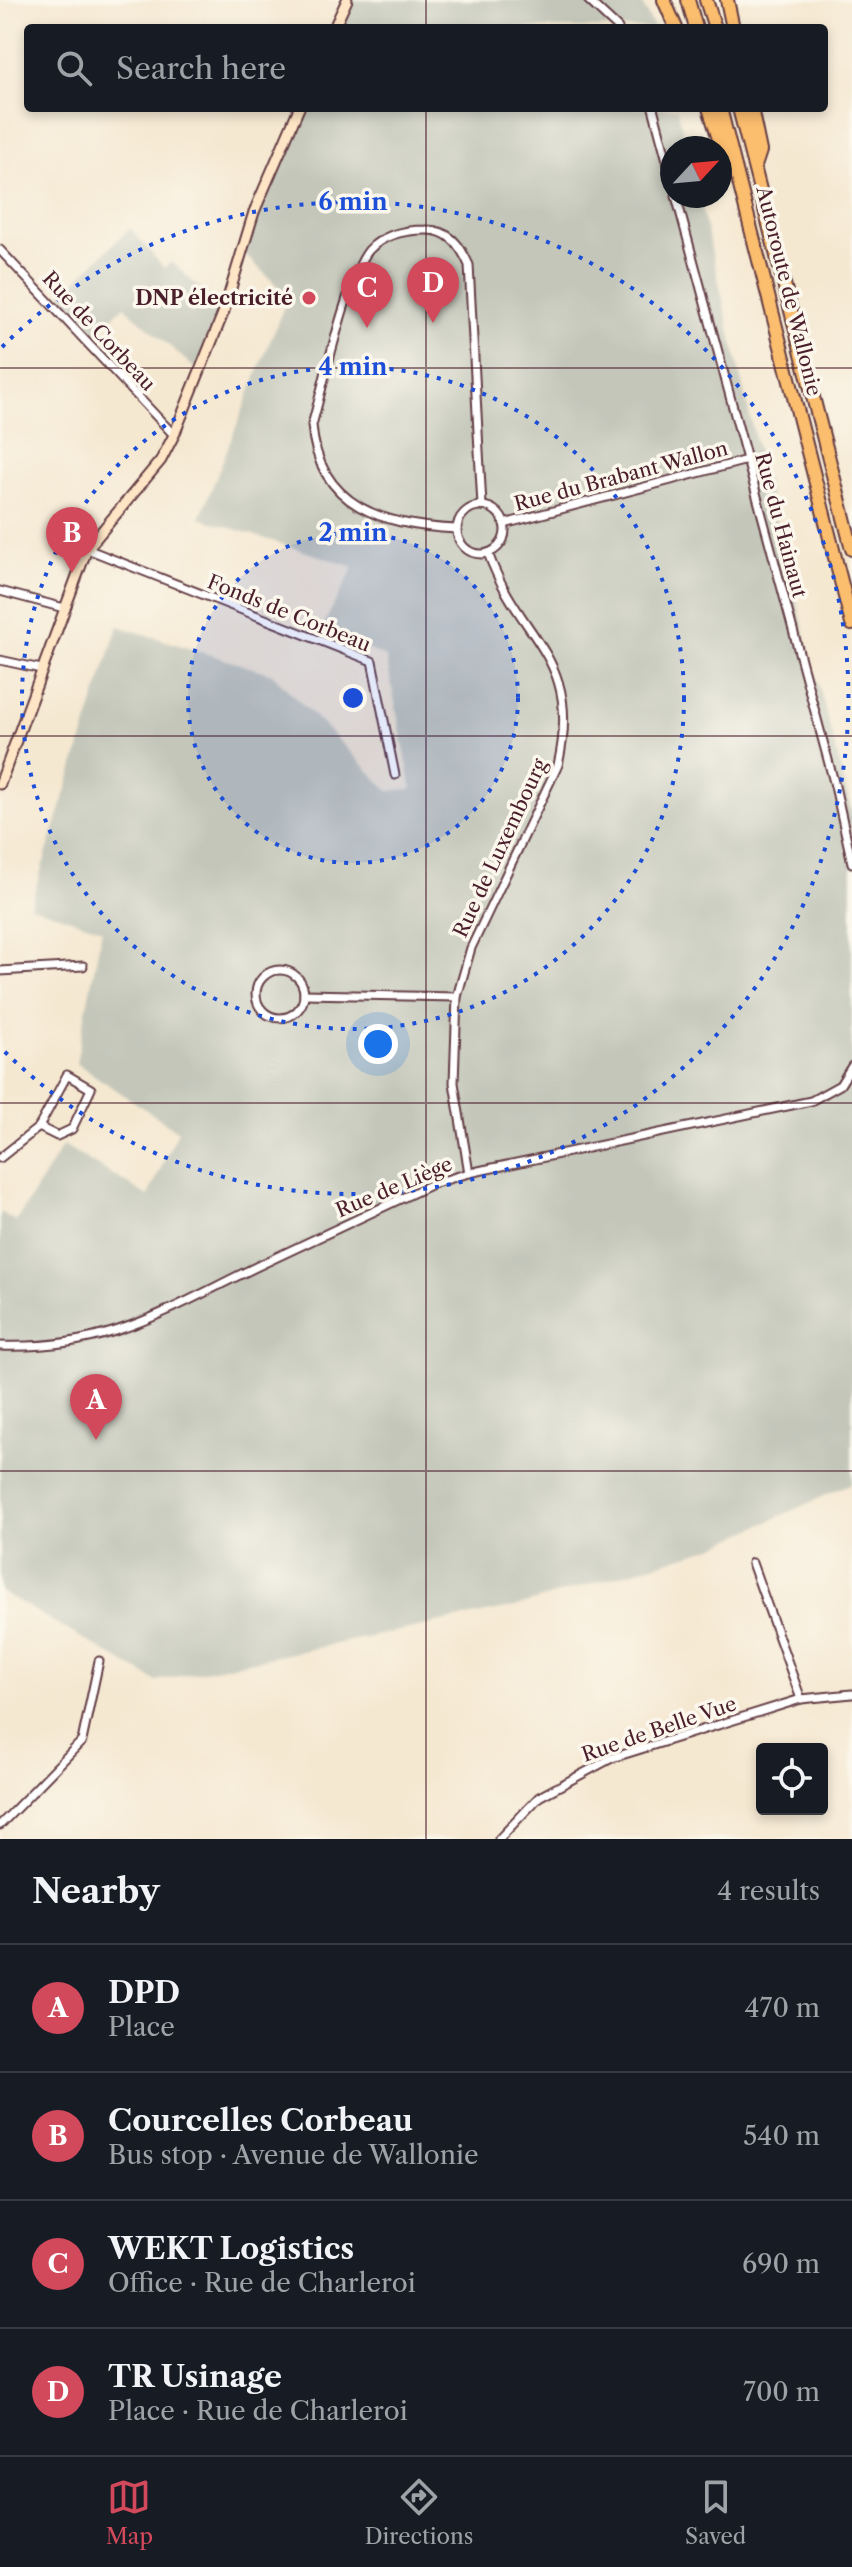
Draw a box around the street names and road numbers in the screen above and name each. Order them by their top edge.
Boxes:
street label: Autoroute de Wallonie [751,183,827,398]
street label: Rue de Corbeau [38,266,160,396]
street label: Rue du Brabant Wallon [512,436,731,516]
street label: Rue du Hainaut [750,450,812,600]
street label: Fonds de Corbeau [204,569,374,657]
street label: Rue de Luxembourg [448,755,552,941]
street label: Rue de Liège [332,1152,456,1222]
street label: Rue de Belle Vue [579,1691,739,1767]

